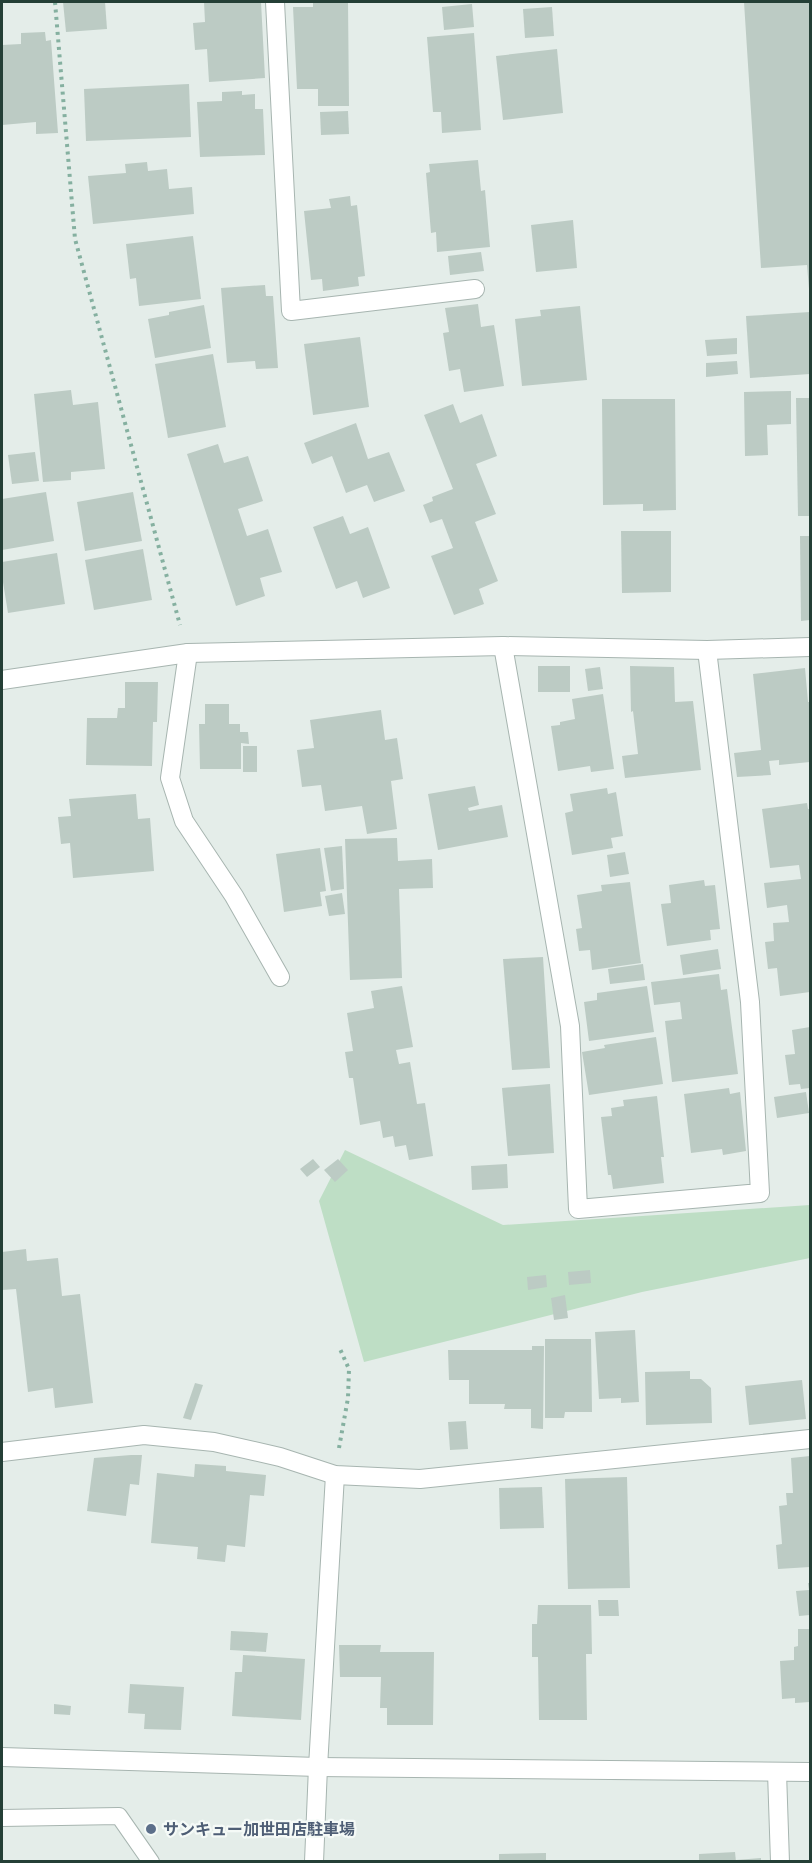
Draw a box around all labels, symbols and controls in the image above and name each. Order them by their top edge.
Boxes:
place label: サンキュー加世田店駐車場 [163,1819,355,1838]
marker: サンキュー加世田店駐車場 [144,1822,158,1836]

